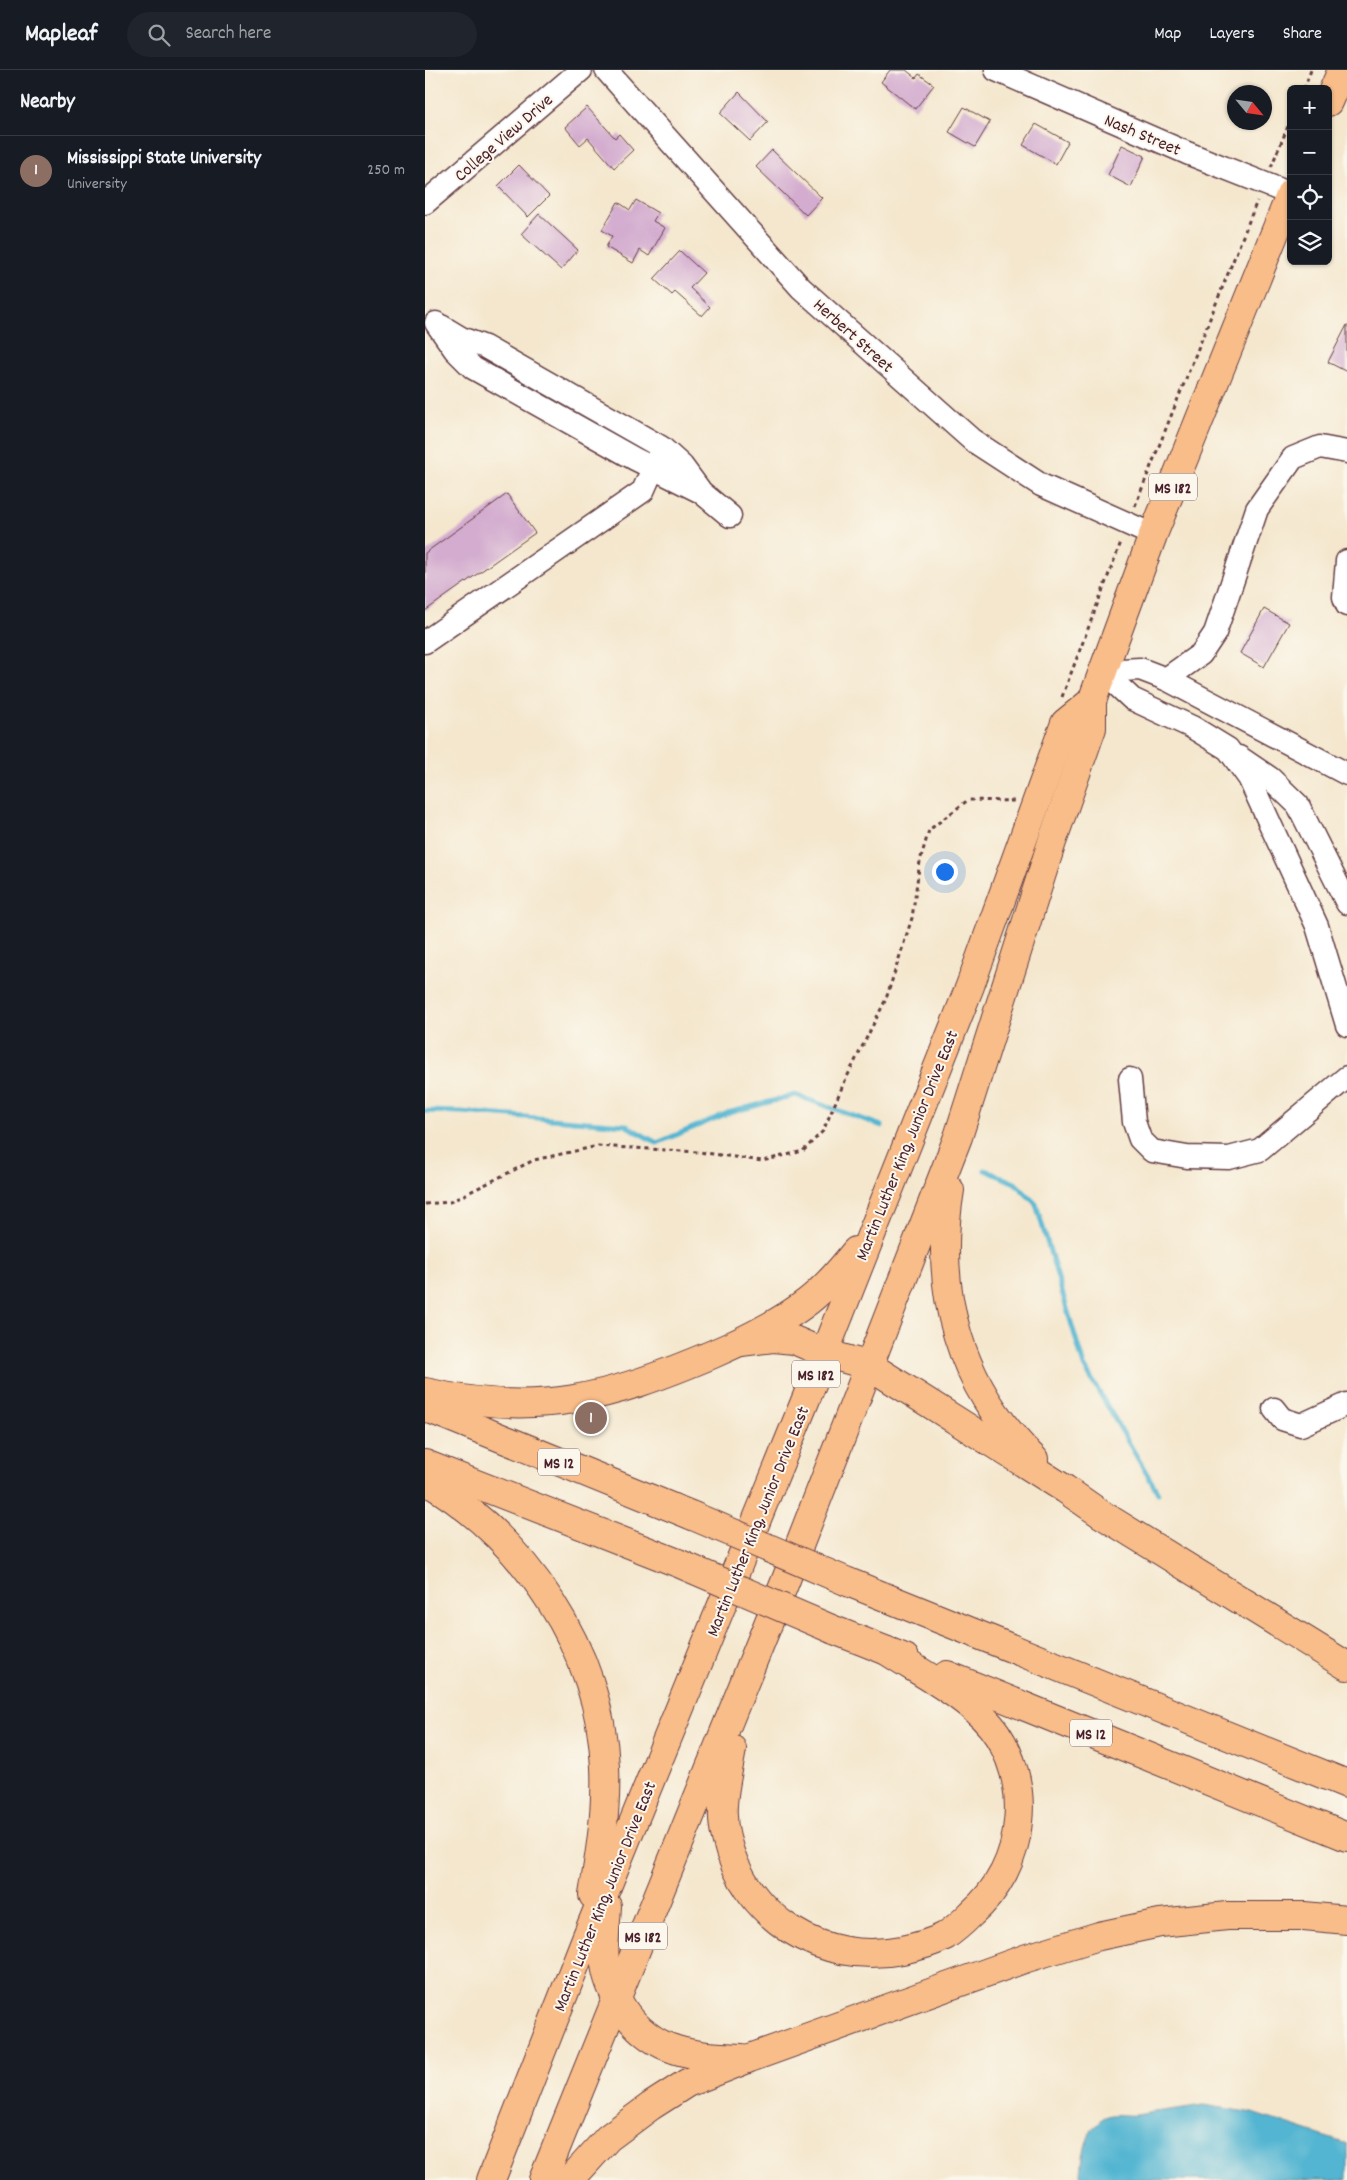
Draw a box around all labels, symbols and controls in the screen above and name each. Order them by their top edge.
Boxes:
search box [127,12,477,57]
text: Mapleaf [25,18,97,52]
icon: search [145,21,173,49]
text: Search here [185,21,271,48]
text: Map [1154,22,1181,47]
text: Layers [1209,22,1255,47]
text: Share [1283,22,1322,47]
north arrow [1227,85,1272,130]
map controls [1287,85,1332,265]
button: + [1287,85,1332,130]
text: Nearby [20,88,75,118]
street label: College View Drive [450,89,560,189]
street label: Nash Street [1100,109,1185,164]
button: − [1287,130,1332,175]
text: Mississippi State University [67,146,261,173]
text: 1 [34,159,38,182]
text: 250 m [367,159,405,182]
text: University [67,173,127,196]
button: locate [1287,175,1332,220]
button: layers [1287,220,1332,265]
street label: Herbert Street [807,294,898,380]
road number: MS 182 [1149,474,1197,501]
your location [932,859,958,885]
street label: Martin Luther King, Junior Drive East [851,1027,966,1265]
road number: MS 182 [792,1360,840,1388]
pin: 1 [575,1399,607,1437]
street label: Martin Luther King, Junior Drive East [702,1403,817,1641]
road number: MS 12 [538,1448,580,1475]
road number: MS 12 [1070,1720,1112,1746]
street label: Martin Luther King, Junior Drive East [549,1778,664,2016]
road number: MS 182 [619,1922,667,1950]

